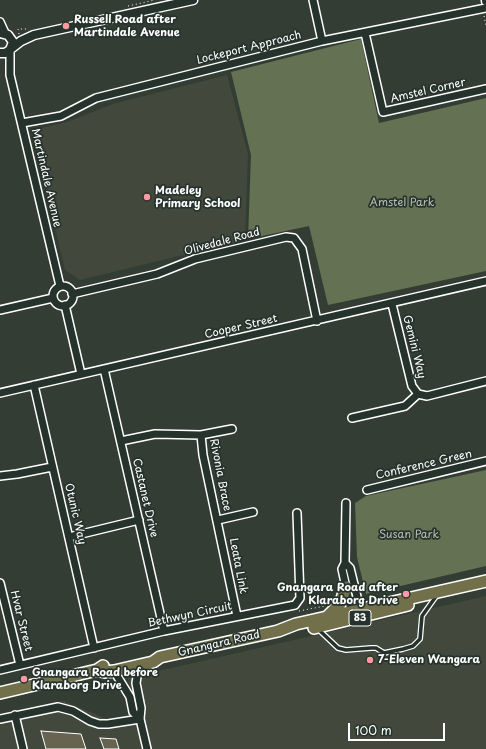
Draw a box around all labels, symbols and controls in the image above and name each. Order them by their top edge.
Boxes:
place label: Russell Road after Martindale Avenue [74,13,180,39]
marker: Russell Road after Martindale Avenue [61,21,71,31]
street label: Lockeport Approach [195,29,303,67]
street label: Amstel Corner [389,76,467,106]
street label: Martindale Avenue [28,127,64,229]
place label: Madeley Primary School [155,184,240,210]
marker: Madeley Primary School [142,192,152,202]
park label: Amstel Park [370,196,434,210]
street label: Olivedale Road [183,226,261,258]
street label: Cooper Street [203,312,279,342]
street label: Gemini Way [400,314,428,380]
street label: Rivonia Brace [207,438,233,512]
street label: Conference Green [375,448,473,482]
street label: Castanet Drive [129,457,161,539]
street label: Otunic Way [62,482,88,546]
park label: Susan Park [379,528,439,542]
street label: Leata Link [226,537,250,595]
place label: Gnangara Road after Klaraborg Drive [277,581,398,607]
street label: Hvar Street [7,589,35,653]
marker: Gnangara Road after Klaraborg Drive [401,589,411,599]
street label: Bethwyn Circuit [147,600,233,630]
road number: 83 [349,610,371,626]
street label: Gnangara Road [177,628,261,660]
place label: 7-Eleven Wangara [378,653,480,667]
marker: 7-Eleven Wangara [365,655,375,665]
place label: Gnangara Road before Klaraborg Drive [32,666,158,692]
marker: Gnangara Road before Klaraborg Drive [19,674,29,684]
scale bar [350,715,447,741]
text: 100 m [355,721,392,739]

